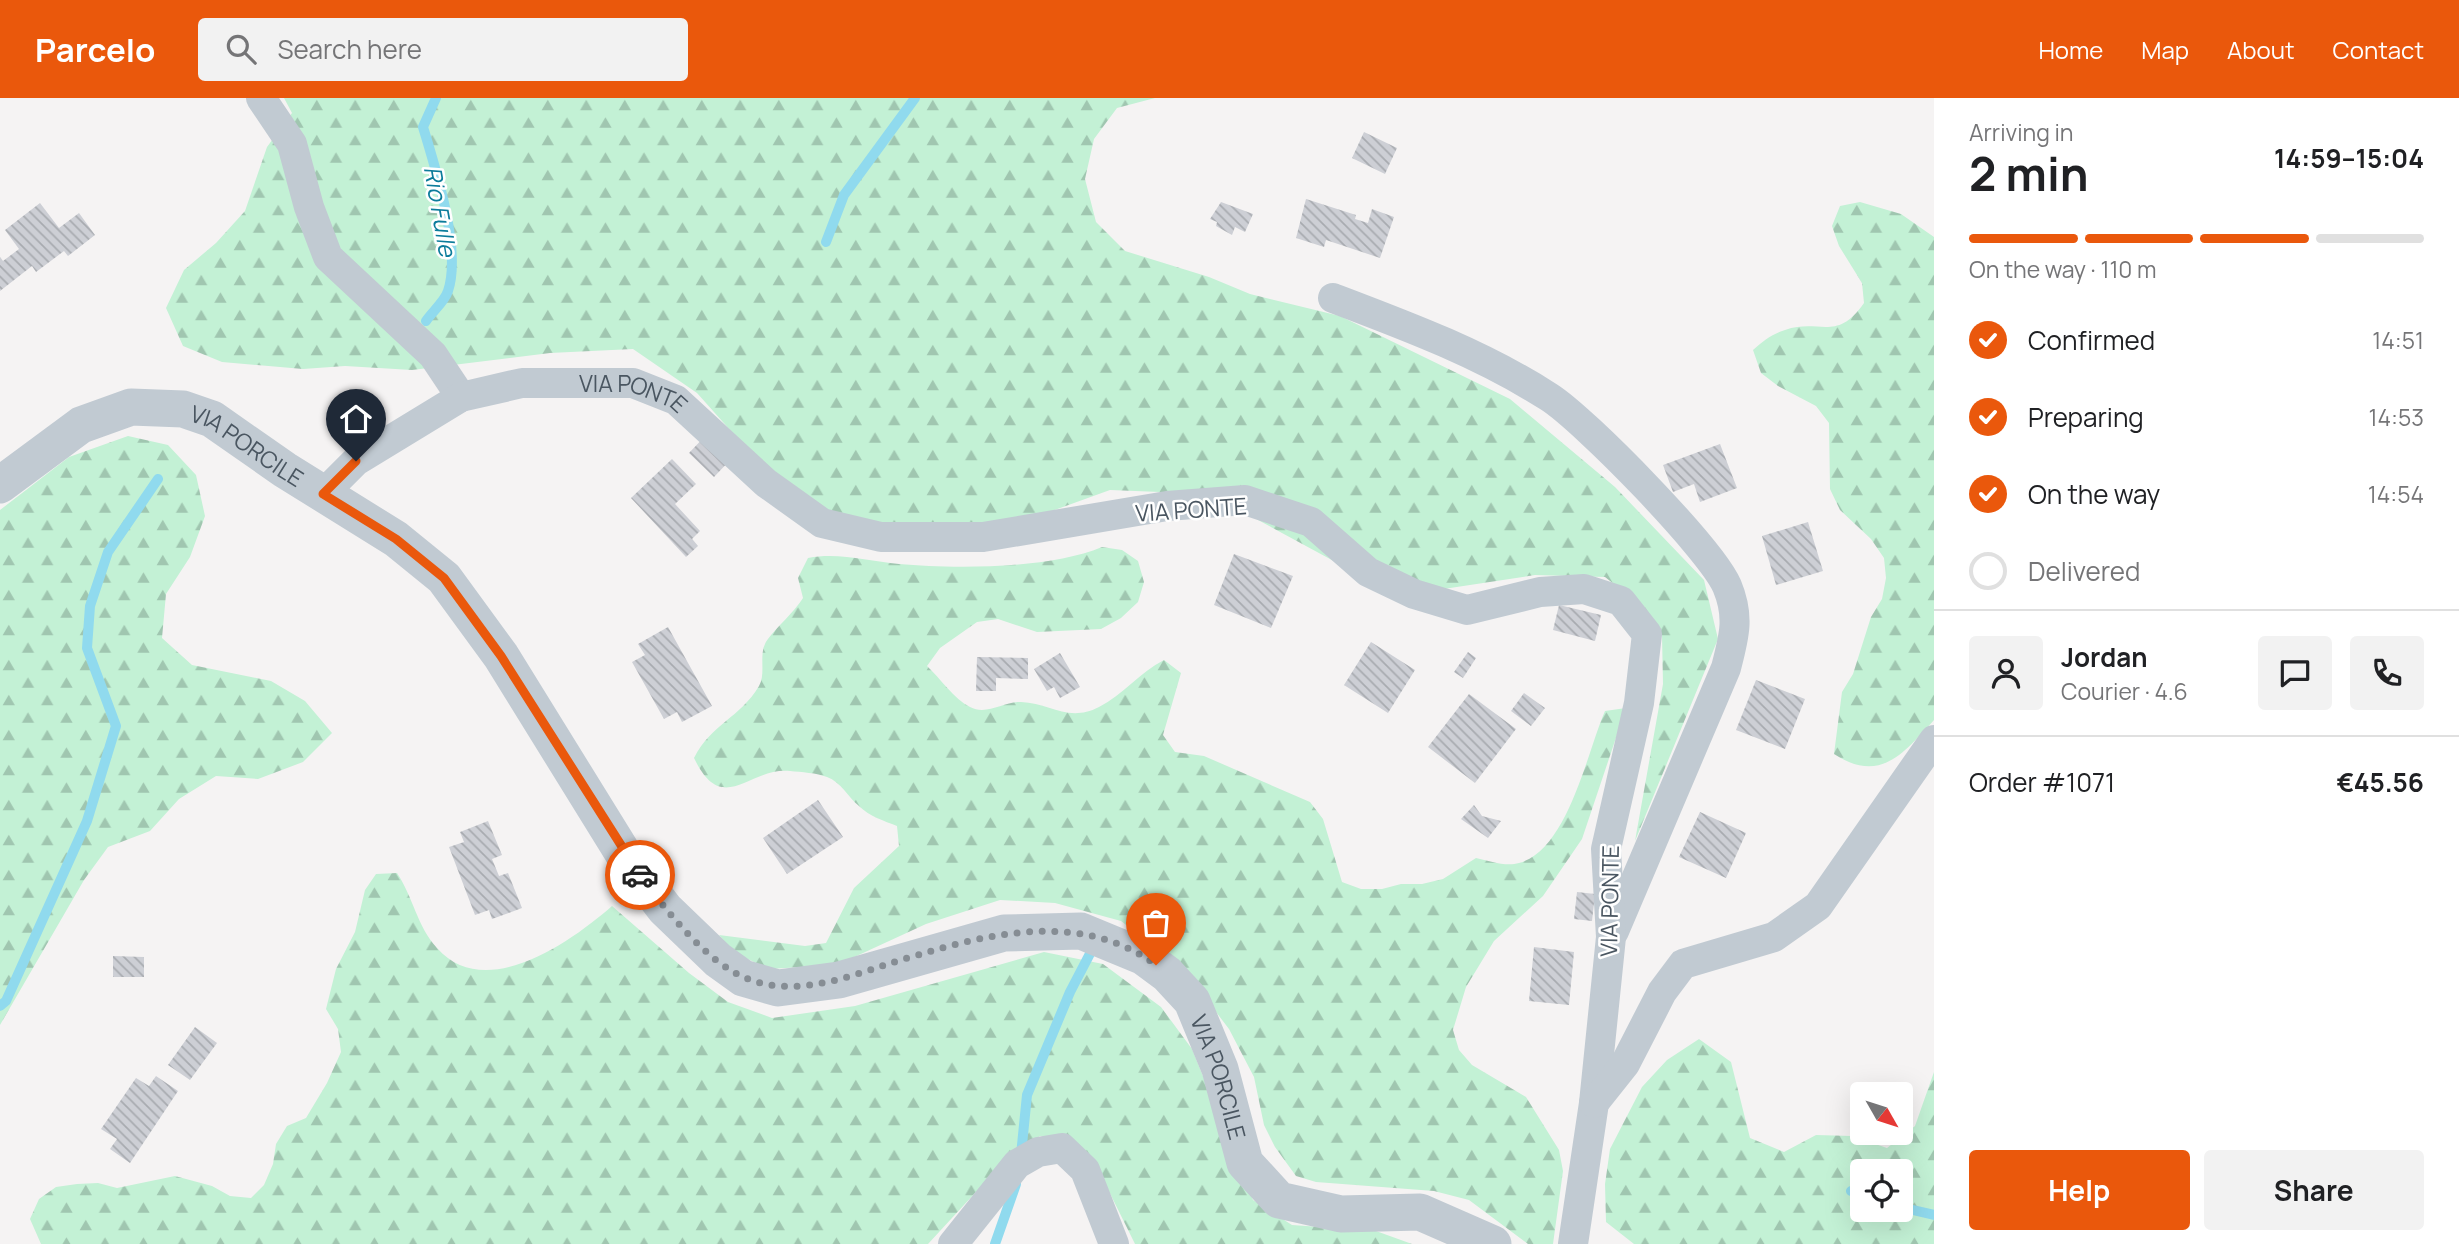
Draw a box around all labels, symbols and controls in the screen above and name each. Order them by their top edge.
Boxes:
search box [198,18,688,81]
text: Parcelo [35,27,156,72]
icon: search [222,30,260,68]
text: Search here [278,31,422,67]
text: Home [2038,33,2103,66]
text: Map [2141,33,2189,66]
text: About [2227,33,2295,66]
text: Contact [2333,33,2424,66]
text: Arriving in [1969,116,2074,148]
text: 14:59–15:04 [2274,140,2424,176]
text: 2 min [1969,142,2089,205]
water label: Rio Fulle [417,163,466,261]
text: On the way · 110 m [1969,253,2156,285]
icon: check [1969,321,2007,359]
text: Confirmed [2028,322,2155,358]
text: 14:51 [2372,324,2424,356]
street label: VIA PONTE [579,367,695,419]
pin [326,389,386,461]
street label: VIA PORCILE [186,397,310,494]
icon: check [1969,398,2007,436]
text: Preparing [2028,399,2144,435]
icon: home [337,400,375,438]
text: 14:53 [2369,401,2424,433]
icon: check [1969,475,2007,513]
text: On the way [2028,476,2160,512]
text: 14:54 [2368,478,2424,510]
street label: VIA PONTE [1134,489,1248,529]
text: Delivered [2028,553,2140,589]
button: person [1969,636,2043,710]
button: chat [2258,636,2332,710]
button: phone [2350,636,2424,710]
text: Jordan [2061,639,2147,675]
text: Courier · 4.6 [2061,675,2188,707]
text: Order #1071 [1969,764,2115,800]
text: €45.56 [2336,764,2424,800]
courier [605,840,675,910]
street label: VIA PONTE [1592,845,1626,957]
icon: car [621,856,659,894]
pin [1126,893,1186,965]
icon: bag [1137,904,1175,942]
street label: VIA PORCILE [1183,1010,1254,1143]
north arrow [1850,1082,1913,1144]
map controls [1850,1082,1913,1222]
button: Help [1969,1150,2190,1230]
button: Share [2204,1150,2424,1230]
button: locate [1850,1159,1913,1222]

